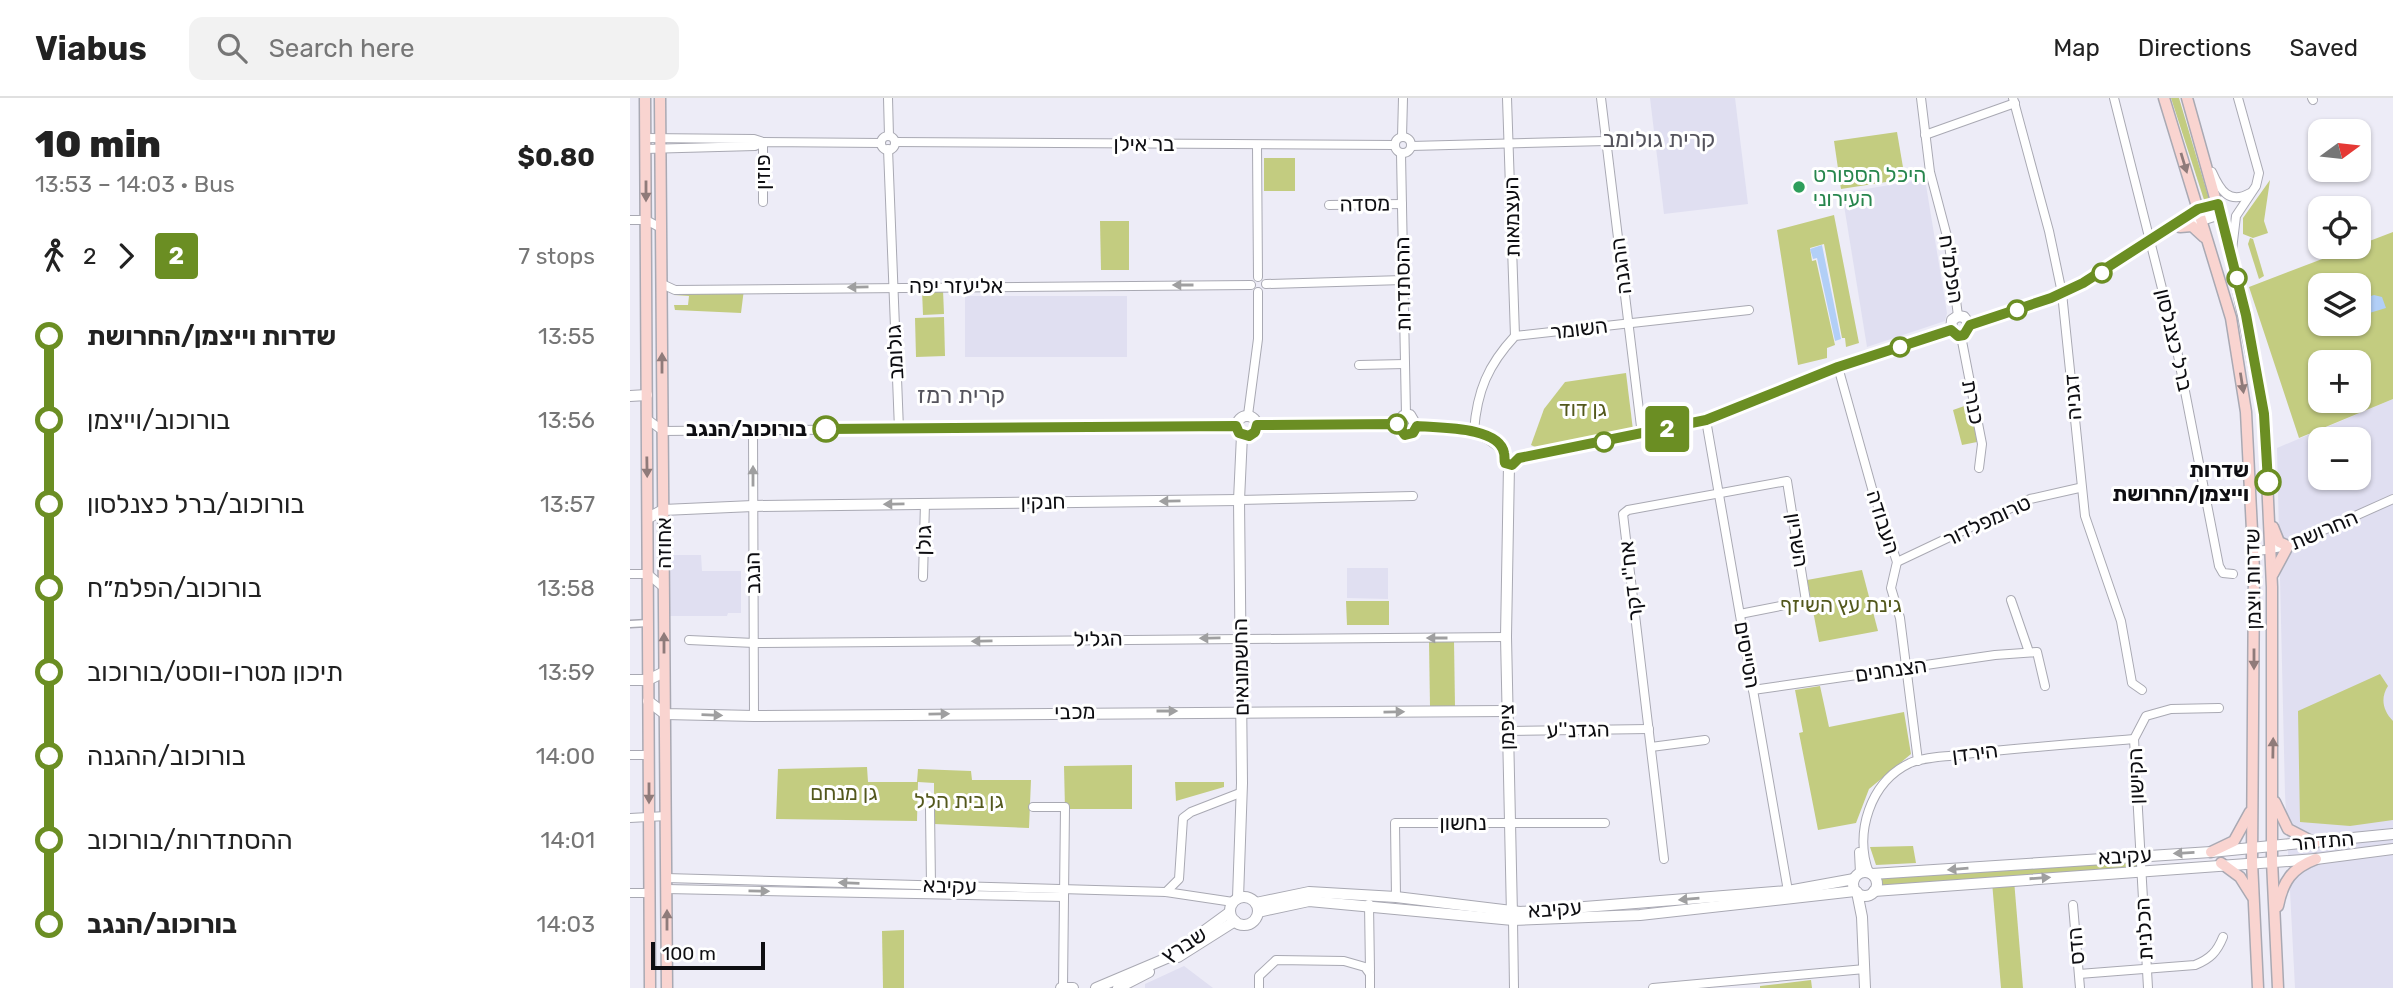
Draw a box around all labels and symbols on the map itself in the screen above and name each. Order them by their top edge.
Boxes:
north arrow [2308,119,2371,182]
district label: קרית גולומב [1602,125,1716,153]
street label: בר אילן [1114,131,1174,156]
one-way arrow [2179,153,2190,174]
street label: פוזין [750,154,775,190]
place label: היכל הספורט העירוני [1813,162,1926,211]
street label: העצמאות [1498,176,1525,258]
marker: היכל הספורט העירוני [1791,179,1807,195]
one-way arrow [640,180,651,202]
street label: מסדה [1339,191,1391,216]
street label: הפלמ"ח [1934,233,1969,305]
street label: ההסתדרות [1389,236,1416,332]
street label: ההגנה [1605,236,1636,296]
unlabelled marker [2092,263,2112,283]
unlabelled marker [2227,268,2247,288]
street label: אליעזר יפה [909,273,1003,298]
one-way arrow [1172,279,1194,291]
one-way arrow [846,281,868,293]
street label: ברל כצנלסון [2151,286,2198,394]
unlabelled marker [2007,300,2027,320]
street label: השומר [1549,313,1609,344]
street label: גולומב [881,324,908,380]
unlabelled marker [1890,337,1910,357]
one-way arrow [656,352,668,374]
one-way arrow [2237,372,2248,394]
street label: דגניה [2058,373,2087,421]
street label: כנרת [1957,377,1990,426]
district label: קרית רמז [917,381,1005,409]
park label: גן דוד [1559,396,1607,421]
line badge: 2 [1644,406,1690,452]
unlabelled marker [1387,414,1407,434]
place label: בורוכוב/הנגב [686,416,807,441]
marker: בורוכוב/הנגב [813,416,839,442]
unlabelled marker [1594,432,1614,452]
one-way arrow [641,456,653,478]
place label: שדרות וייצמן/החרושת [2112,457,2249,506]
one-way arrow [747,465,759,487]
marker: שדרות וייצמן/החרושת [2255,469,2281,495]
street label: העבודה [1861,487,1906,557]
street label: חנקין [1020,489,1066,514]
street label: טרומפלדור [1939,489,2035,552]
one-way arrow [1159,495,1181,507]
one-way arrow [883,498,905,510]
street label: החרושת [2286,504,2362,555]
street label: השריון [1781,511,1814,569]
street label: אחוזה [651,517,676,569]
street label: גולן [911,524,936,556]
street label: שדרות ויצמן [2239,528,2266,630]
street label: אח''י דקר [1613,540,1648,622]
street label: הנגב [740,552,765,594]
park label: גינת עץ השיזף [1780,592,1902,617]
street label: החשמונאים [1227,618,1254,716]
street label: הטייסים [1729,620,1766,690]
street label: הגליל [1073,626,1123,651]
one-way arrow [658,632,670,654]
one-way arrow [1426,632,1448,643]
one-way arrow [1199,633,1221,644]
one-way arrow [971,635,993,646]
one-way arrow [2249,648,2260,670]
street label: הצנחנים [1853,652,1928,687]
street label: מכבי [1054,699,1096,724]
street label: ציפמן [1494,704,1519,750]
one-way arrow [1156,705,1178,717]
one-way arrow [1383,706,1405,718]
one-way arrow [928,708,950,720]
one-way arrow [701,709,723,721]
street label: הגדנ''ע [1546,716,1610,743]
street label: הירדן [1951,737,1999,768]
one-way arrow [2267,737,2279,759]
street label: הקישון [2122,747,2149,805]
park label: גן מנחם [810,780,878,805]
one-way arrow [644,782,655,804]
park label: גן בית הלל [914,788,1004,813]
street label: נחשון [1440,810,1486,835]
street label: התדהר [2291,825,2355,856]
street label: עקיבא [2097,842,2153,869]
one-way arrow [2173,848,2195,859]
one-way arrow [1946,864,1968,875]
street label: עקיבא [923,872,977,899]
one-way arrow [2029,872,2051,883]
one-way arrow [838,878,860,889]
one-way arrow [748,885,770,897]
street label: עקיבא [1527,894,1583,923]
one-way arrow [1678,894,1700,905]
street label: הכלנית [2129,897,2158,961]
one-way arrow [661,909,672,931]
street label: שברץ [1157,921,1211,968]
street label: הדס [2061,926,2090,966]
scale bar [651,939,765,971]

